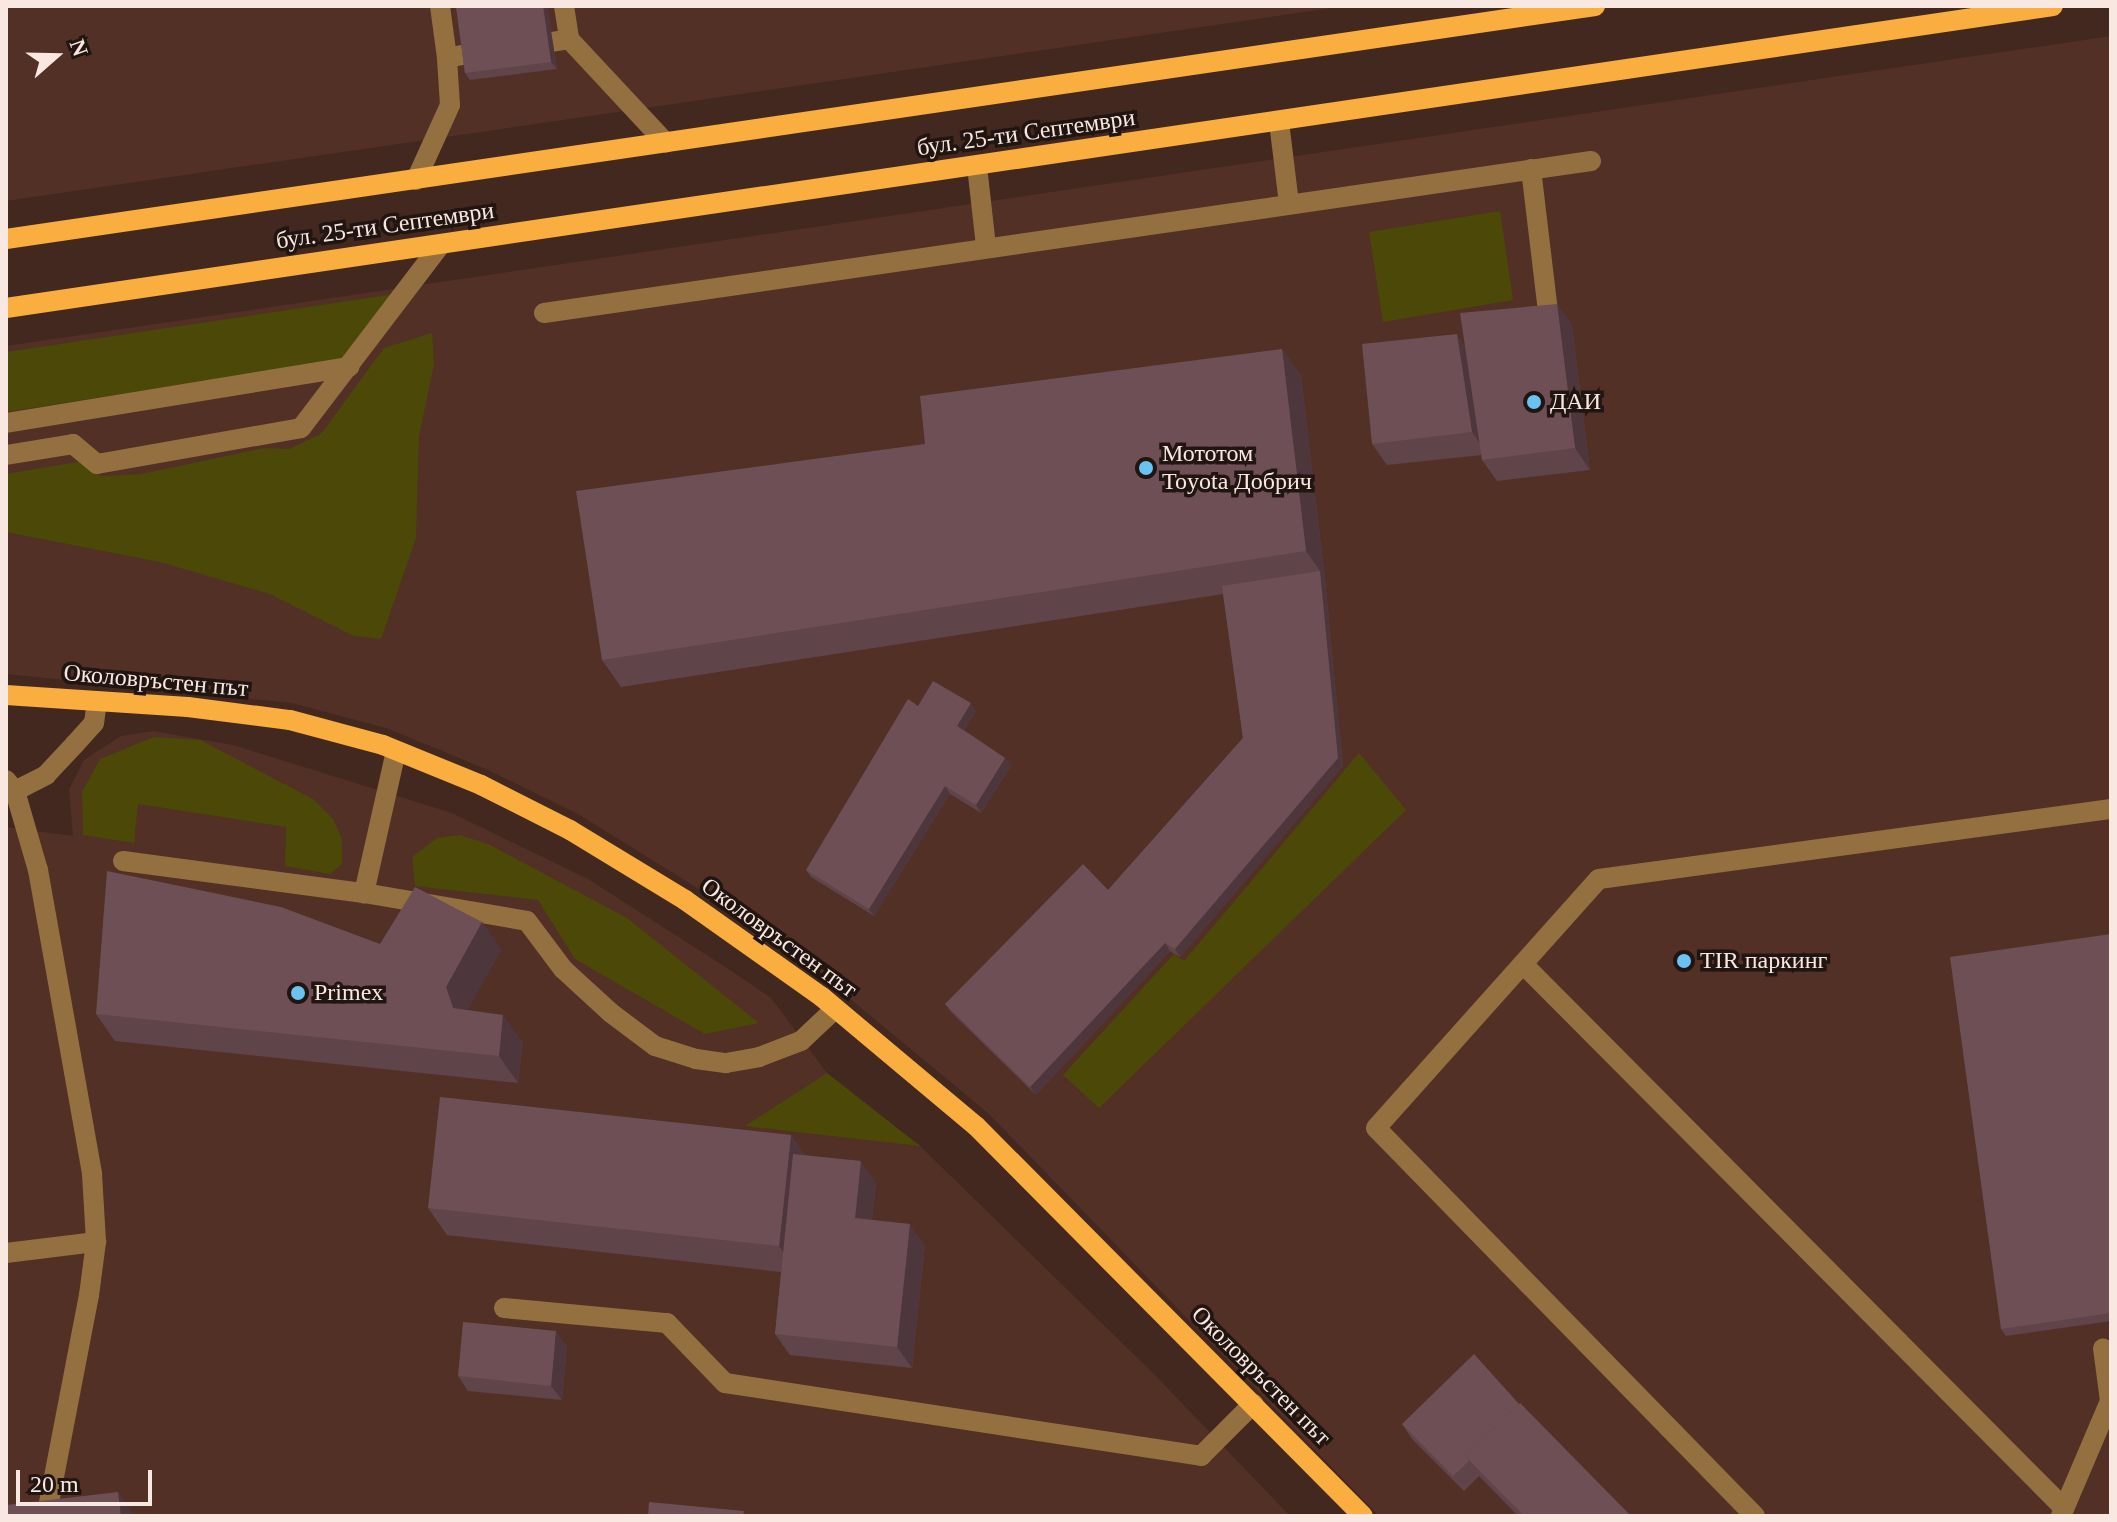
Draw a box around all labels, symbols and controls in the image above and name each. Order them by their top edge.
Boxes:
north arrow [16,16,96,96]
text: N [65,36,93,59]
street label: бул. 25-ти Септември [915,103,1137,163]
street label: бул. 25-ти Септември [274,196,496,256]
place label: ДАИ [1550,388,1601,416]
marker: ДАИ [1525,393,1543,411]
place label: Мототом Toyota Добрич [1162,440,1312,496]
marker: Мототом Toyota Добрич [1137,459,1155,477]
street label: Околовръстен път [62,659,250,703]
street label: Околовръстен път [695,872,863,1004]
place label: TIR паркинг [1700,947,1827,975]
marker: TIR паркинг [1675,952,1693,970]
place label: Primex [314,979,383,1007]
marker: Primex [289,984,307,1002]
street label: Околовръстен път [1185,1300,1337,1452]
scale bar [20,1454,156,1504]
text: 20 m [30,1471,79,1497]

